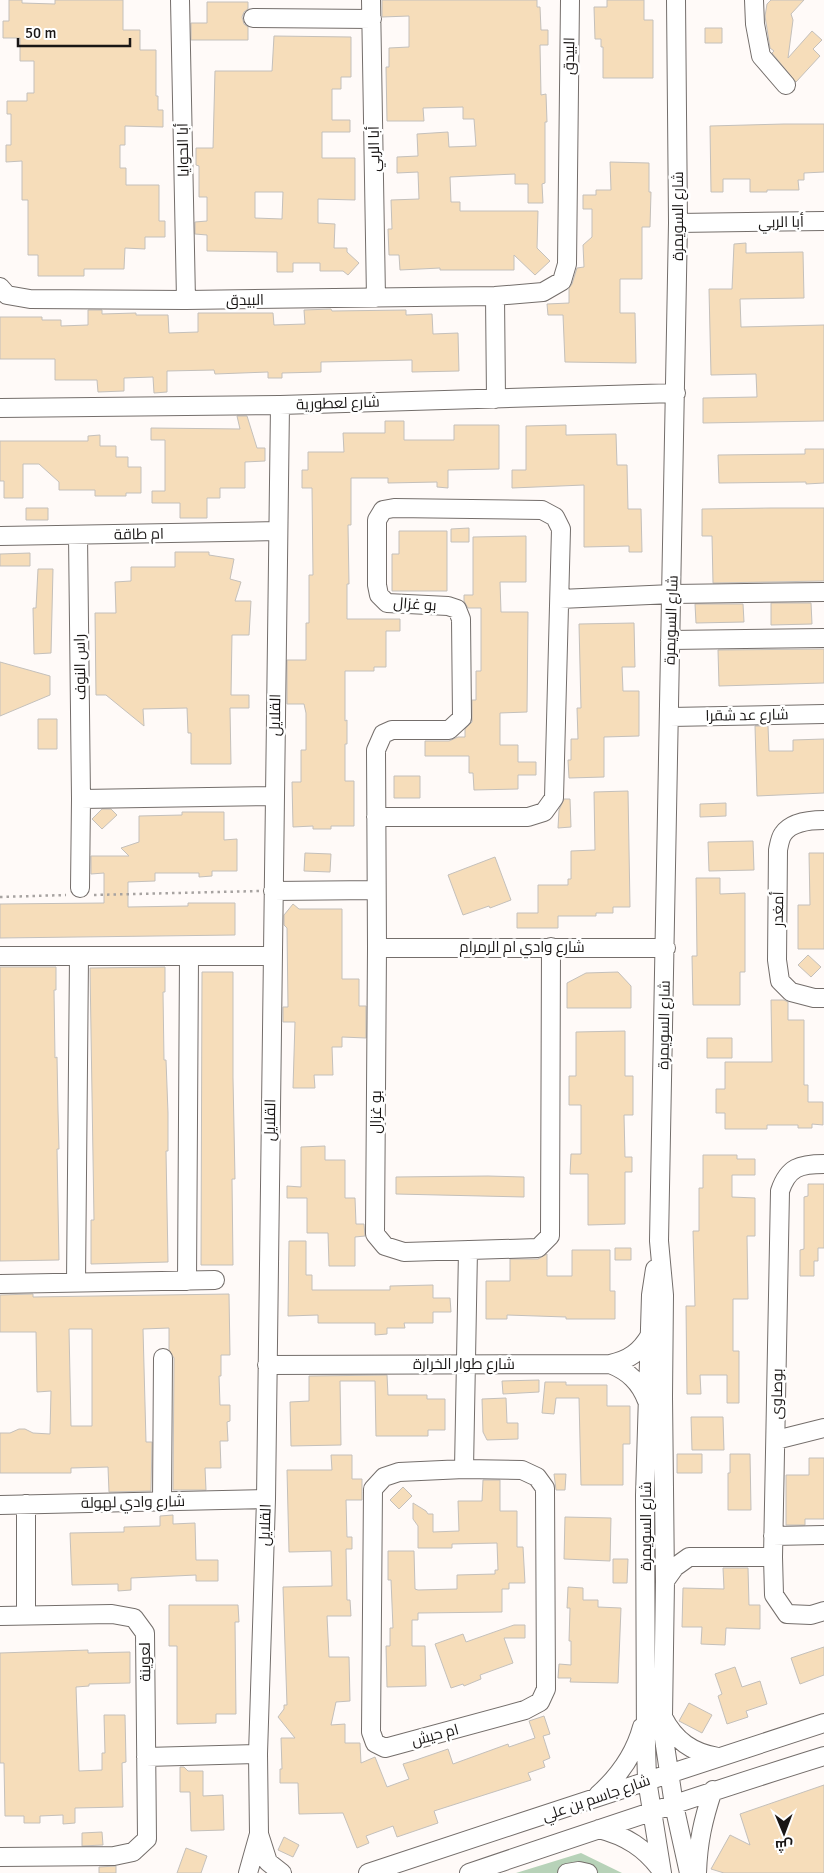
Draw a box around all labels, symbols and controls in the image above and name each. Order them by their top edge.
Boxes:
scale bar [18,15,130,47]
text: 50 m [25,24,56,42]
street label: البيدق [560,37,579,75]
street label: أبا الحوايا [173,123,192,177]
street label: أبا الربي [364,126,386,172]
street label: شارع السويمرة [669,171,689,261]
street label: أبا الربي [758,212,804,234]
street label: البيدق [226,291,264,310]
street label: شارع لعطورية [296,393,380,415]
street label: ام طاقة [114,525,164,544]
street label: شارع السويمرة [660,575,684,665]
street label: بو غزال [393,594,437,614]
street label: راس النوف [70,634,91,700]
street label: القلايل [266,694,285,736]
street label: شارع عد شقرا [705,705,789,727]
street label: أمغدر [768,891,787,928]
street label: شارع وادي ام الرمرام [459,938,585,959]
street label: شارع السويمرة [654,980,676,1070]
street label: بو غزال [367,1090,385,1134]
street label: القلايل [261,1099,280,1141]
street label: شارع طوار الخرارة [413,1355,515,1375]
street label: بوصاوى [768,1368,787,1420]
street label: شارع السويمرة [637,1481,657,1571]
street label: شارع وادي لهولة [81,1492,185,1515]
street label: القلايل [255,1504,276,1546]
street label: لعوينة [136,1642,154,1682]
street label: ام حيش [409,1720,461,1751]
street label: شارع جاسم بن علي [540,1771,653,1828]
north arrow [759,1808,809,1858]
text: ش [775,1837,793,1854]

